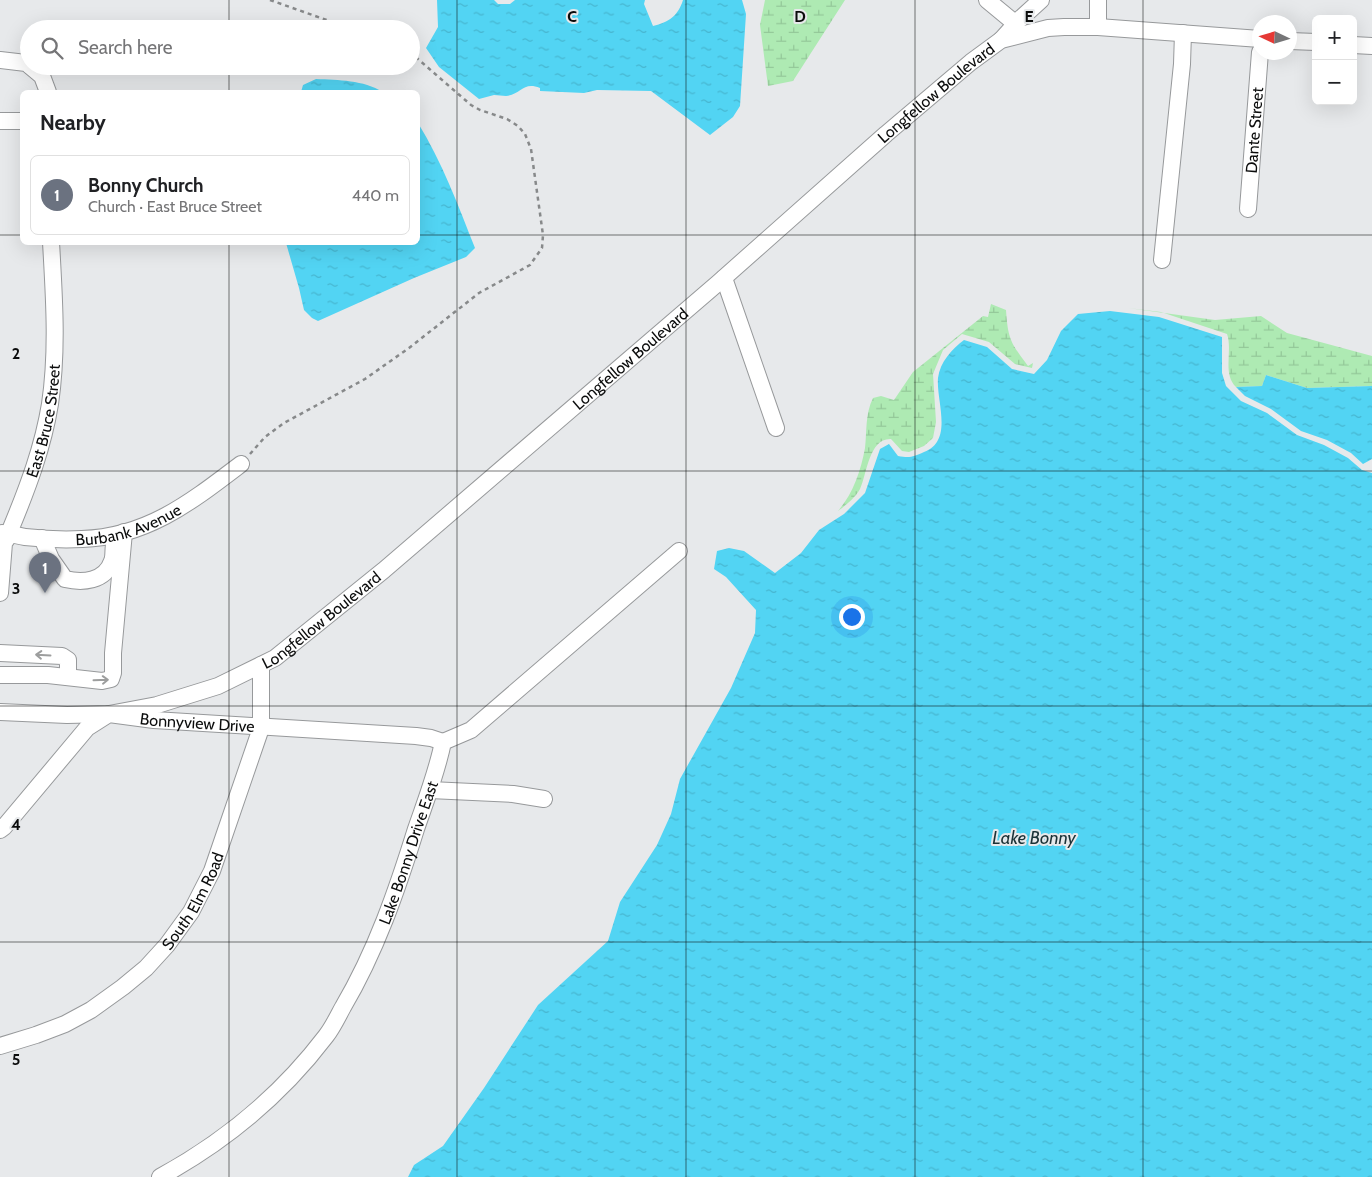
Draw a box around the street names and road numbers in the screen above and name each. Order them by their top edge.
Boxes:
street label: Longfellow Boulevard [873,39,998,147]
street label: Dante Street [1241,86,1267,174]
street label: Longfellow Boulevard [569,304,692,413]
street label: East Bruce Street [22,363,63,480]
street label: Burbank Avenue [75,500,184,549]
street label: Longfellow Boulevard [259,567,384,672]
street label: Bonnyview Drive [139,709,255,736]
street label: Lake Bonny Drive East [374,778,442,927]
street label: South Elm Road [157,850,227,953]

